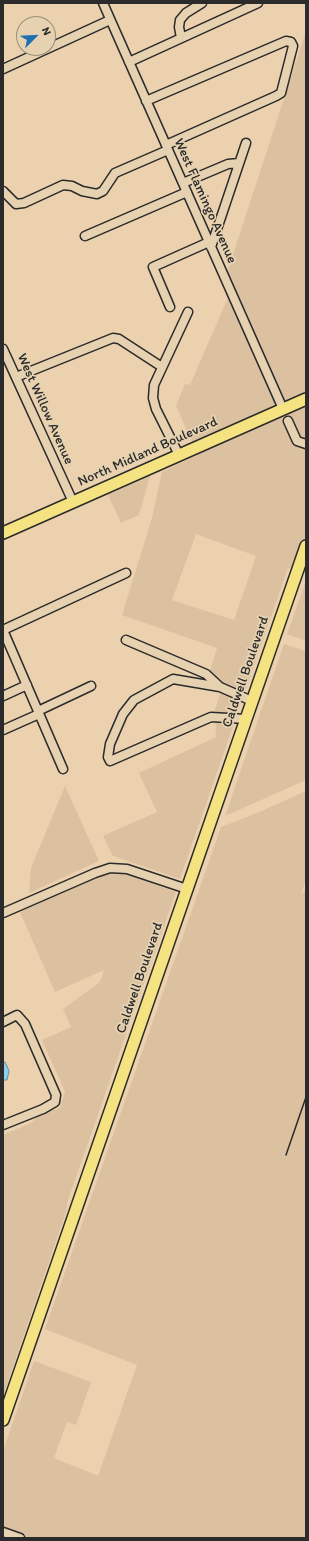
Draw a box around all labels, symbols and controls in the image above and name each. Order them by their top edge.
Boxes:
north arrow [16,16,56,56]
text: N [39,25,54,37]
street label: West Flamingo Avenue [170,136,240,266]
street label: West Willow Avenue [13,351,77,467]
street label: North Midland Boulevard [75,413,221,491]
street label: Caldwell Boulevard [219,614,273,730]
street label: Caldwell Boulevard [113,920,167,1036]

